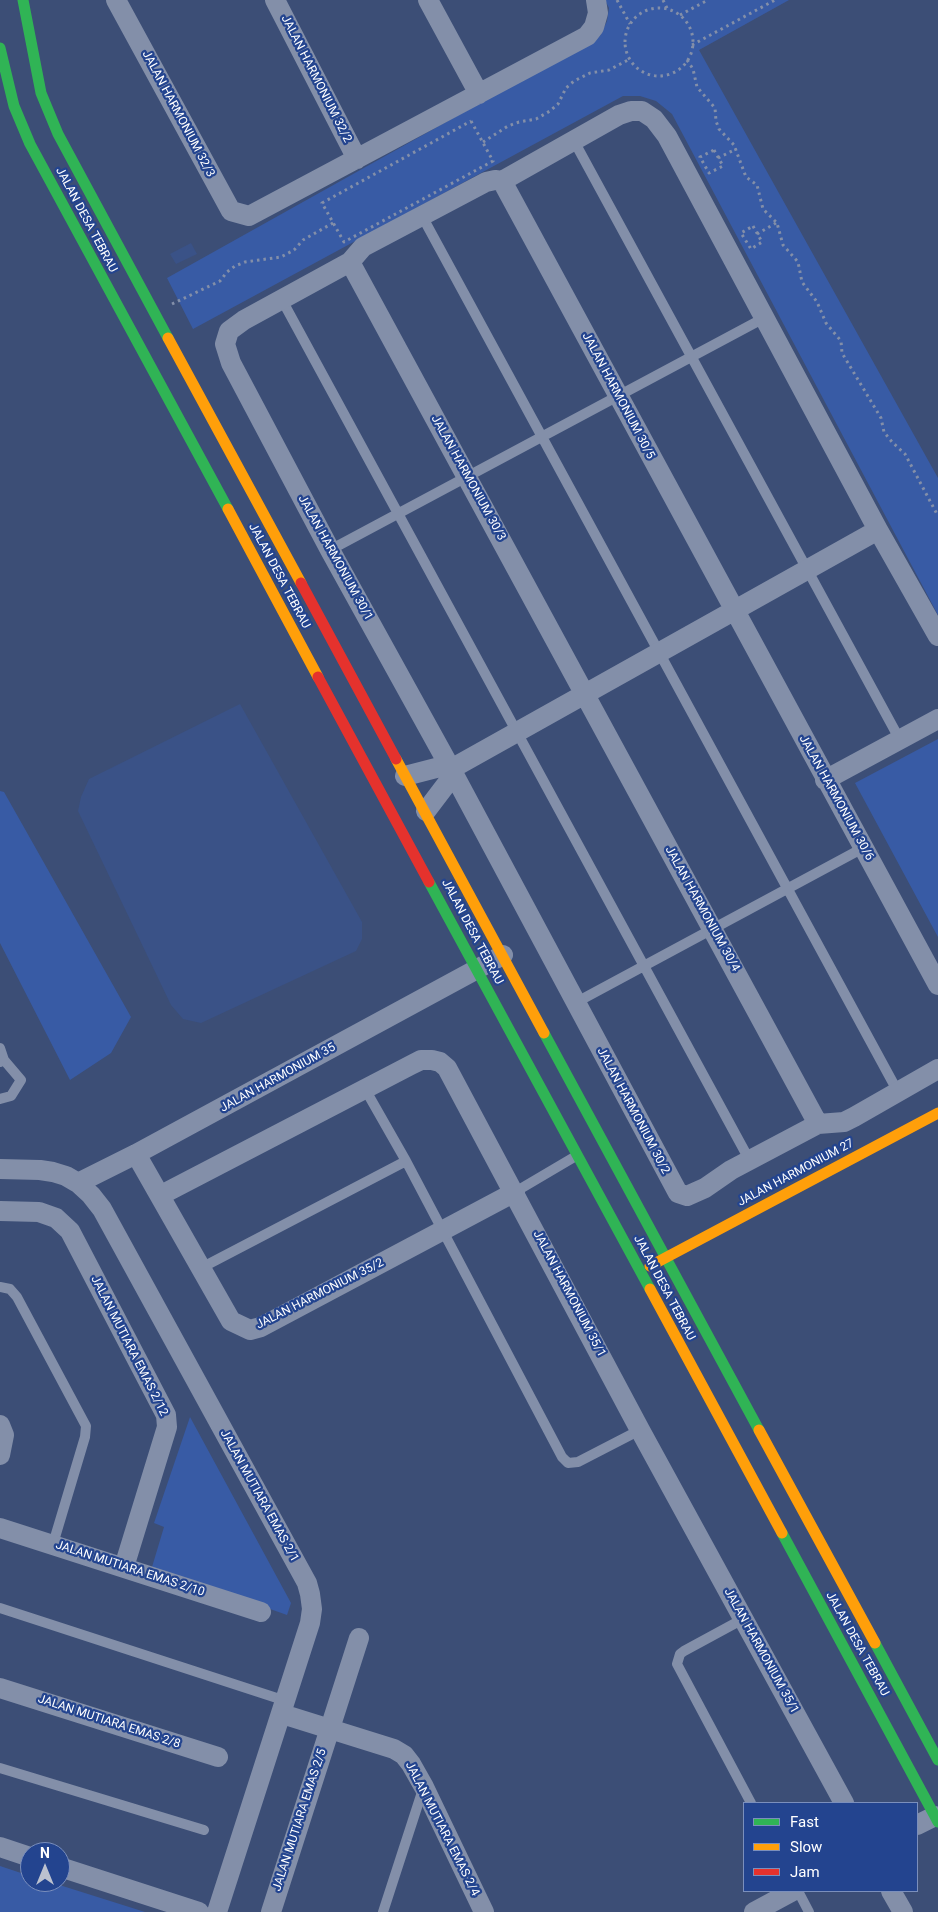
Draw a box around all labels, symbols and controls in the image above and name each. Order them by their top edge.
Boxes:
street label: JALAN HARMONIUM 32/2 [278,13,354,145]
street label: JALAN HARMONIUM 32/3 [139,48,217,180]
street label: JALAN DESA TEBRAU [52,165,120,275]
street label: JALAN HARMONIUM 30/5 [579,330,657,462]
street label: JALAN HARMONIUM 30/3 [427,413,509,543]
street label: JALAN HARMONIUM 30/1 [294,493,376,623]
street label: JALAN DESA TEBRAU [245,521,313,631]
street label: JALAN HARMONIUM 30/6 [795,733,877,863]
street label: JALAN HARMONIUM 30/4 [661,844,743,974]
street label: JALAN DESA TEBRAU [438,877,506,987]
street label: JALAN HARMONIUM 35 [218,1040,338,1116]
street label: JALAN HARMONIUM 30/2 [594,1045,672,1177]
street label: JALAN HARMONIUM 27 [735,1136,857,1210]
street label: JALAN HARMONIUM 35/1 [530,1228,608,1360]
street label: JALAN DESA TEBRAU [630,1233,698,1343]
street label: JALAN HARMONIUM 35/2 [254,1256,386,1332]
street label: JALAN MUTIARA EMAS 2/12 [87,1273,171,1419]
street label: JALAN MUTIARA EMAS 2/1 [217,1427,301,1565]
street label: JALAN MUTIARA EMAS 2/10 [54,1538,206,1600]
street label: JALAN HARMONIUM 35/1 [720,1586,802,1716]
street label: JALAN DESA TEBRAU [822,1589,892,1699]
street label: JALAN MUTIARA EMAS 2/8 [36,1692,182,1752]
street label: JALAN MUTIARA EMAS 2/5 [270,1747,330,1893]
street label: JALAN MUTIARA EMAS 2/4 [402,1759,482,1899]
legend [743,1802,918,1892]
text: Fast [790,1813,819,1831]
text: Slow [790,1838,822,1856]
north arrow [20,1842,70,1892]
text: N [40,1845,50,1861]
text: Jam [790,1863,820,1881]

